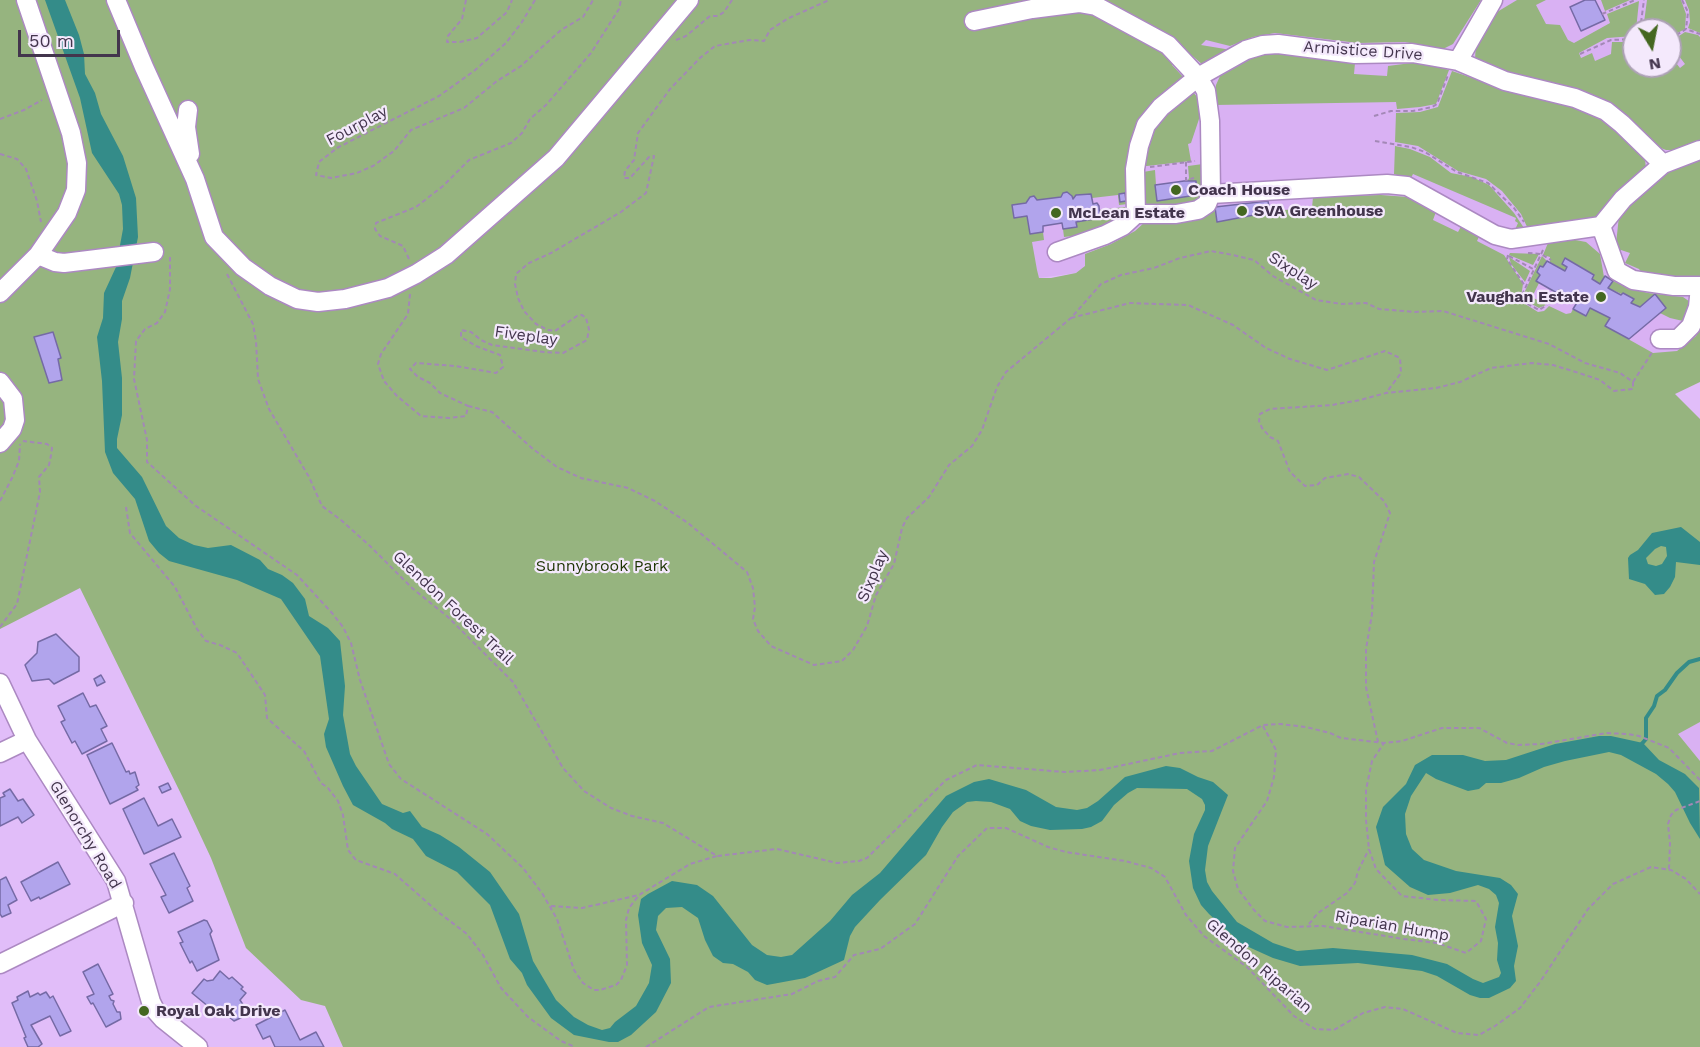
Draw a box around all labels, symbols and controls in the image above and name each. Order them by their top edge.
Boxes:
scale bar [21,18,123,56]
north arrow [1622,18,1682,78]
text: 50 m [29,30,74,51]
street label: Armistice Drive [1303,37,1423,65]
text: N [1647,54,1662,75]
street label: Fourplay [323,102,391,150]
place label: Coach House [1188,180,1290,200]
marker: Coach House [1169,183,1183,197]
place label: SVA Greenhouse [1254,201,1383,221]
place label: McLean Estate [1068,203,1185,223]
marker: SVA Greenhouse [1235,204,1249,218]
marker: McLean Estate [1049,206,1063,220]
street label: Sixplay [1265,248,1321,294]
place label: Vaughan Estate [1466,287,1589,307]
marker: Vaughan Estate [1594,290,1608,304]
street label: Fiveplay [493,322,559,350]
street label: Glendon Forest Trail [389,547,517,669]
street label: Sixplay [853,547,893,605]
park label: Sunnybrook Park [536,556,668,576]
street label: Glenorchy Road [45,777,125,893]
street label: Riparian Hump [1333,906,1451,946]
street label: Glendon Riparian [1202,915,1316,1017]
place label: Royal Oak Drive [156,1001,281,1021]
marker: Royal Oak Drive [137,1004,151,1018]

